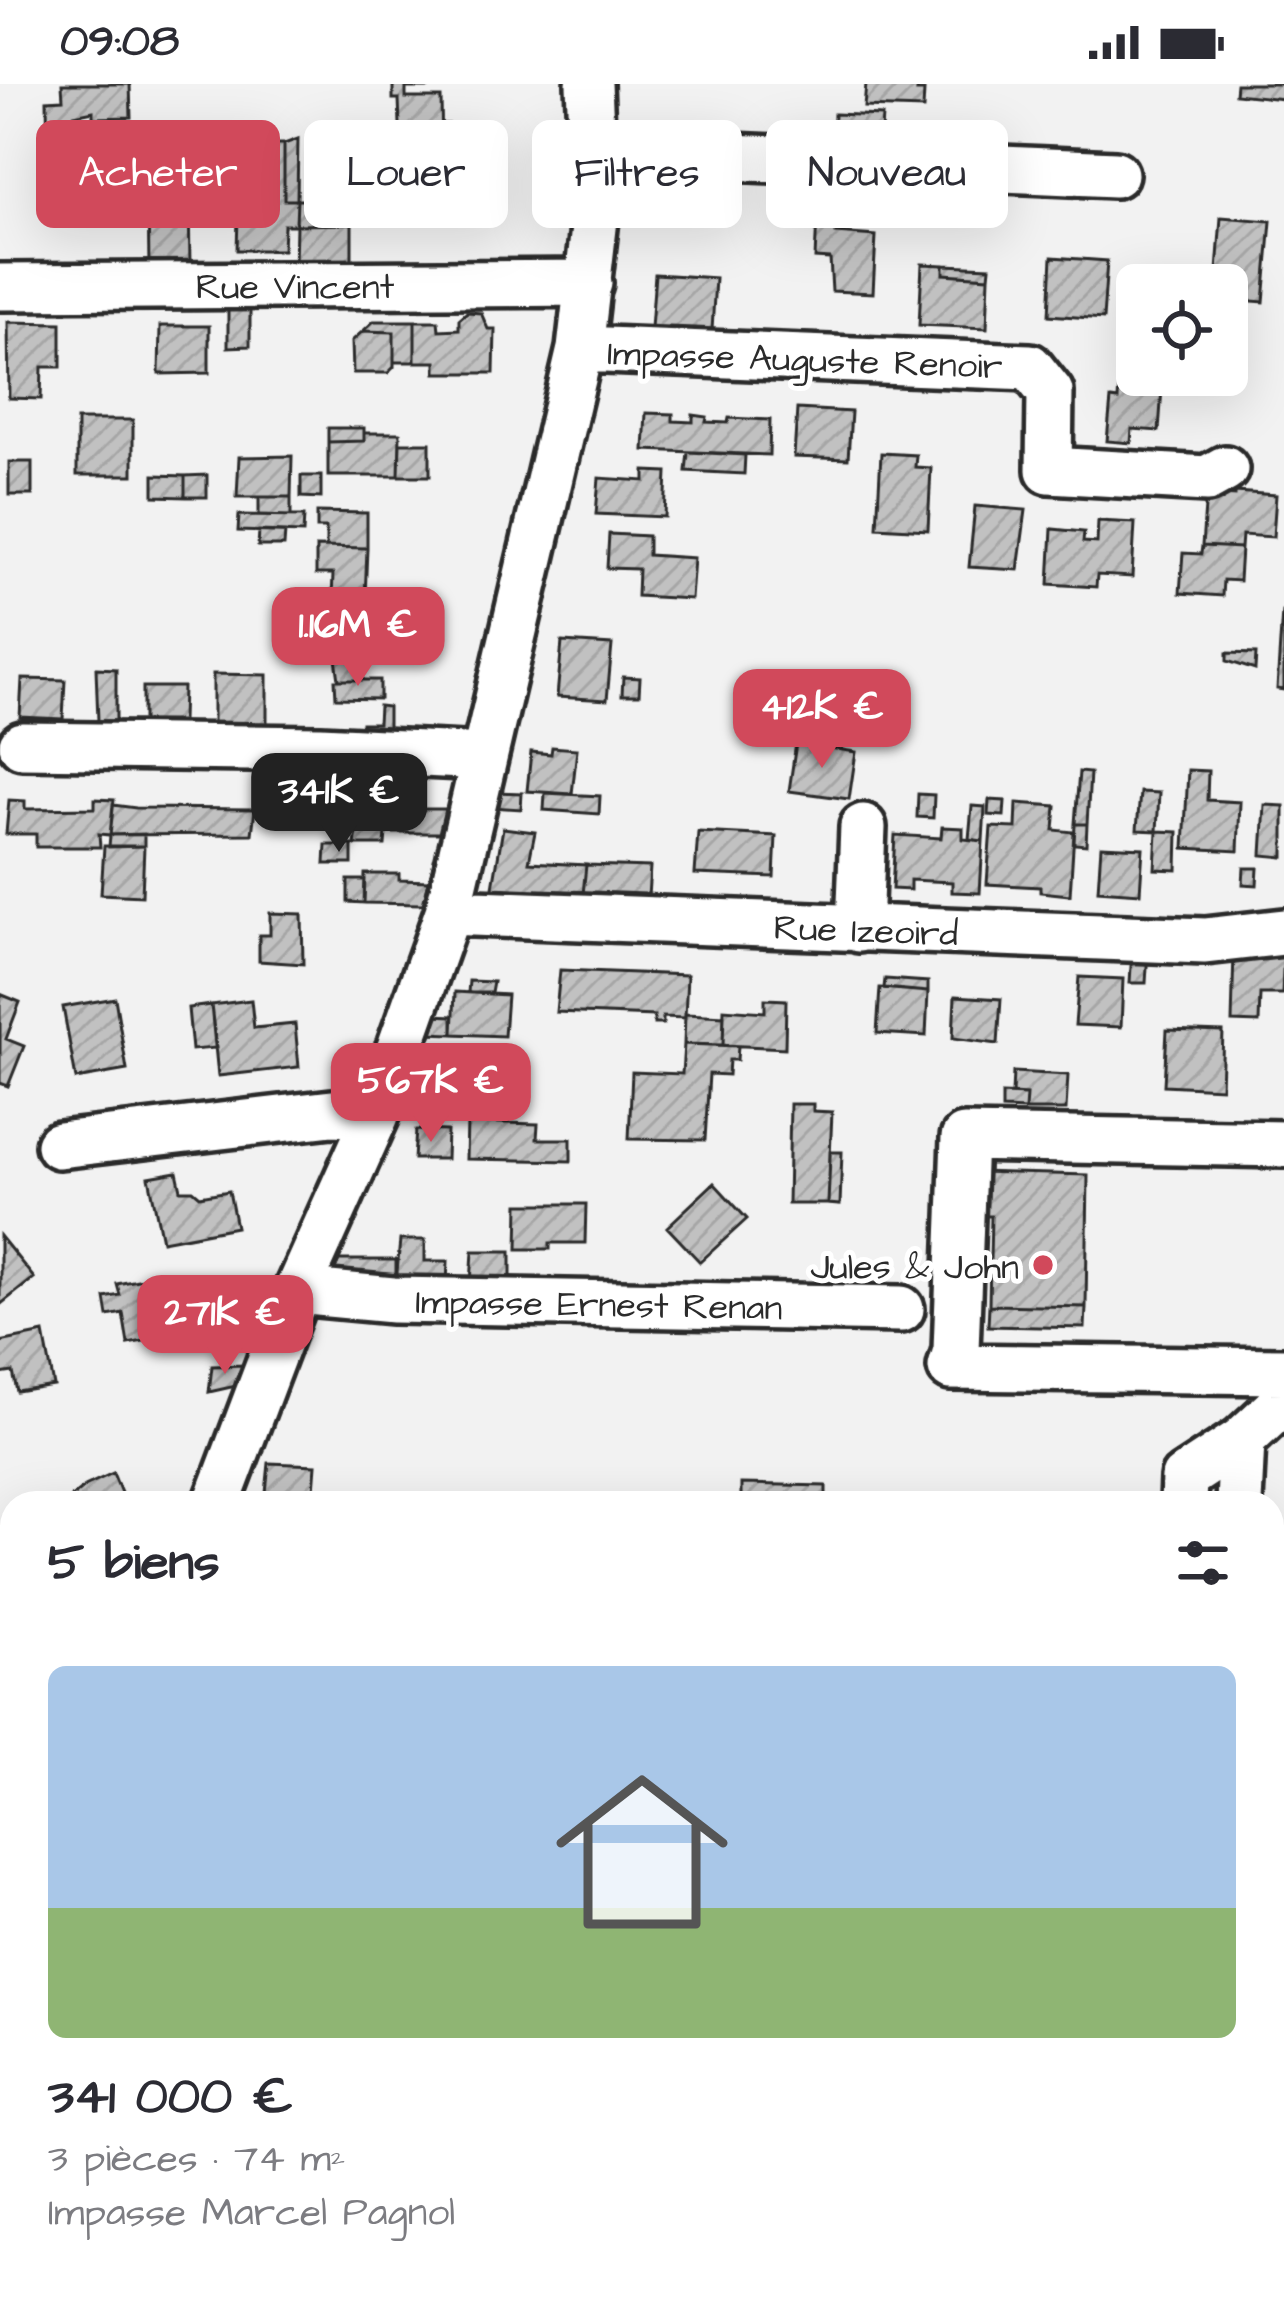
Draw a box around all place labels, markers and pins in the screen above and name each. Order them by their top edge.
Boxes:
pin: 1.16M € [247,587,469,689]
pin: 412K € [724,669,920,771]
pin: 341K € [241,753,437,855]
pin: 567K € [333,1043,529,1145]
place label: Jules & John [810,1242,1019,1293]
marker: Jules & John [1030,1252,1056,1278]
pin: 271K € [127,1275,323,1377]

